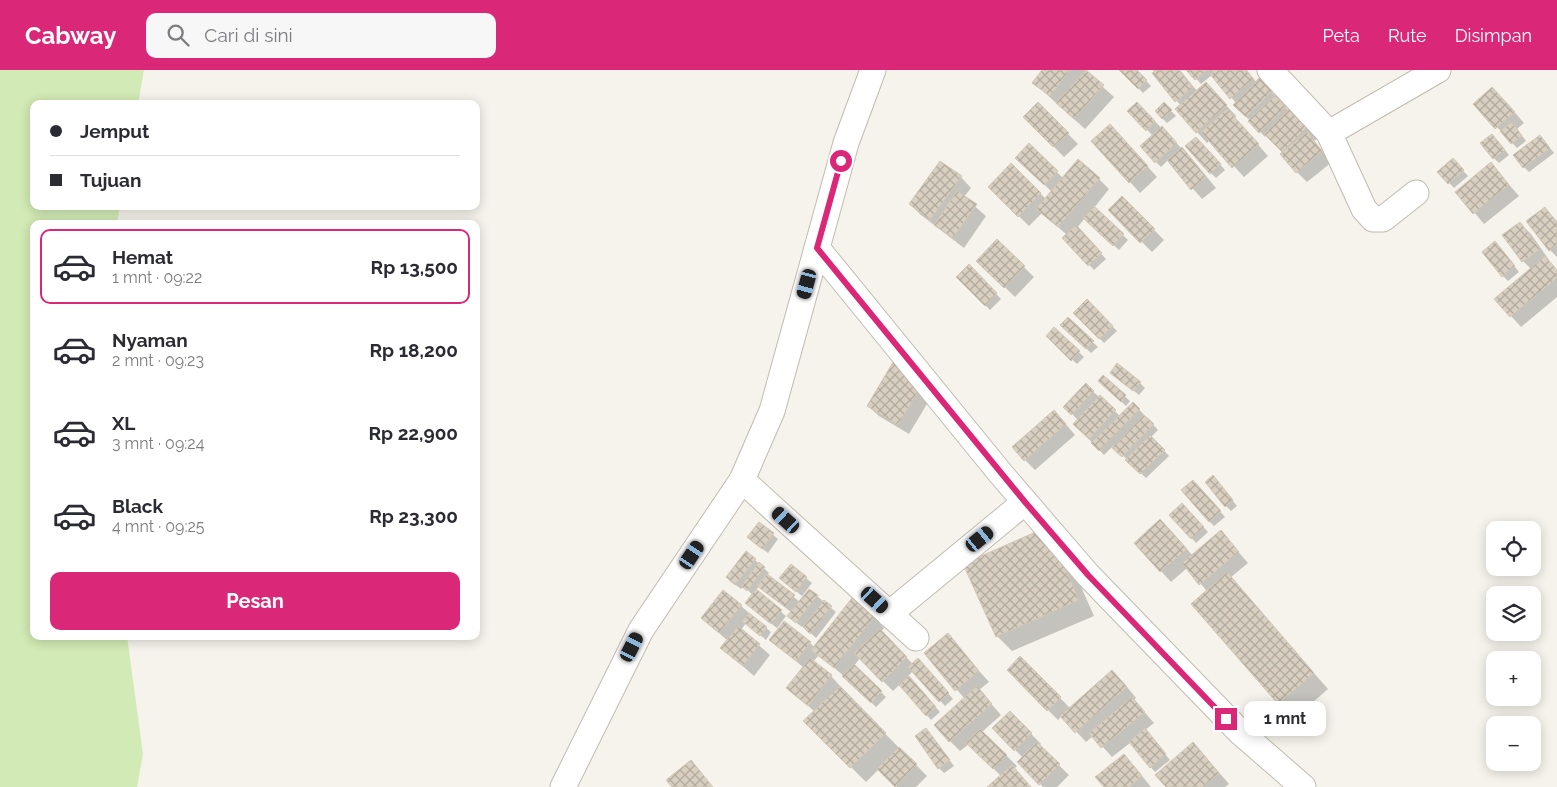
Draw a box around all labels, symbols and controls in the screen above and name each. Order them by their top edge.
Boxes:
search box [146,13,496,58]
text: Cabway [25,21,116,50]
icon: search [164,21,192,49]
text: Cari di sini [204,24,293,46]
text: Peta [1323,25,1360,46]
text: Rute [1388,25,1427,46]
text: Disimpan [1455,25,1532,46]
text: Jemput [80,120,149,142]
route start [830,150,852,172]
text: Tujuan [80,169,141,191]
icon: car [52,244,97,289]
text: Hemat [112,246,173,268]
text: Rp 13,500 [371,256,458,278]
text: 1 mnt · 09:22 [112,268,202,287]
car [795,268,818,300]
icon: car [52,327,97,372]
text: Nyaman [112,329,188,351]
text: Rp 18,200 [370,339,458,361]
text: 2 mnt · 09:23 [112,351,204,370]
icon: car [52,410,97,455]
text: XL [112,412,135,434]
text: Rp 22,900 [368,422,458,444]
text: 3 mnt · 09:24 [112,434,204,453]
icon: car [52,493,97,538]
text: Black [112,495,163,517]
car [769,504,802,536]
text: Rp 23,300 [369,505,458,527]
text: 4 mnt · 09:25 [112,517,205,536]
map controls [1486,521,1541,771]
button: locate [1486,521,1541,576]
car [963,524,996,554]
car [677,538,706,572]
button: Pesan [50,572,460,630]
car [858,584,891,616]
button: layers [1486,586,1541,641]
car [618,630,645,664]
button: + [1486,651,1541,706]
callout: 1 mnt [1244,702,1326,736]
route end [1215,708,1237,730]
text: 1 mnt [1264,709,1306,728]
button: − [1486,716,1541,771]

